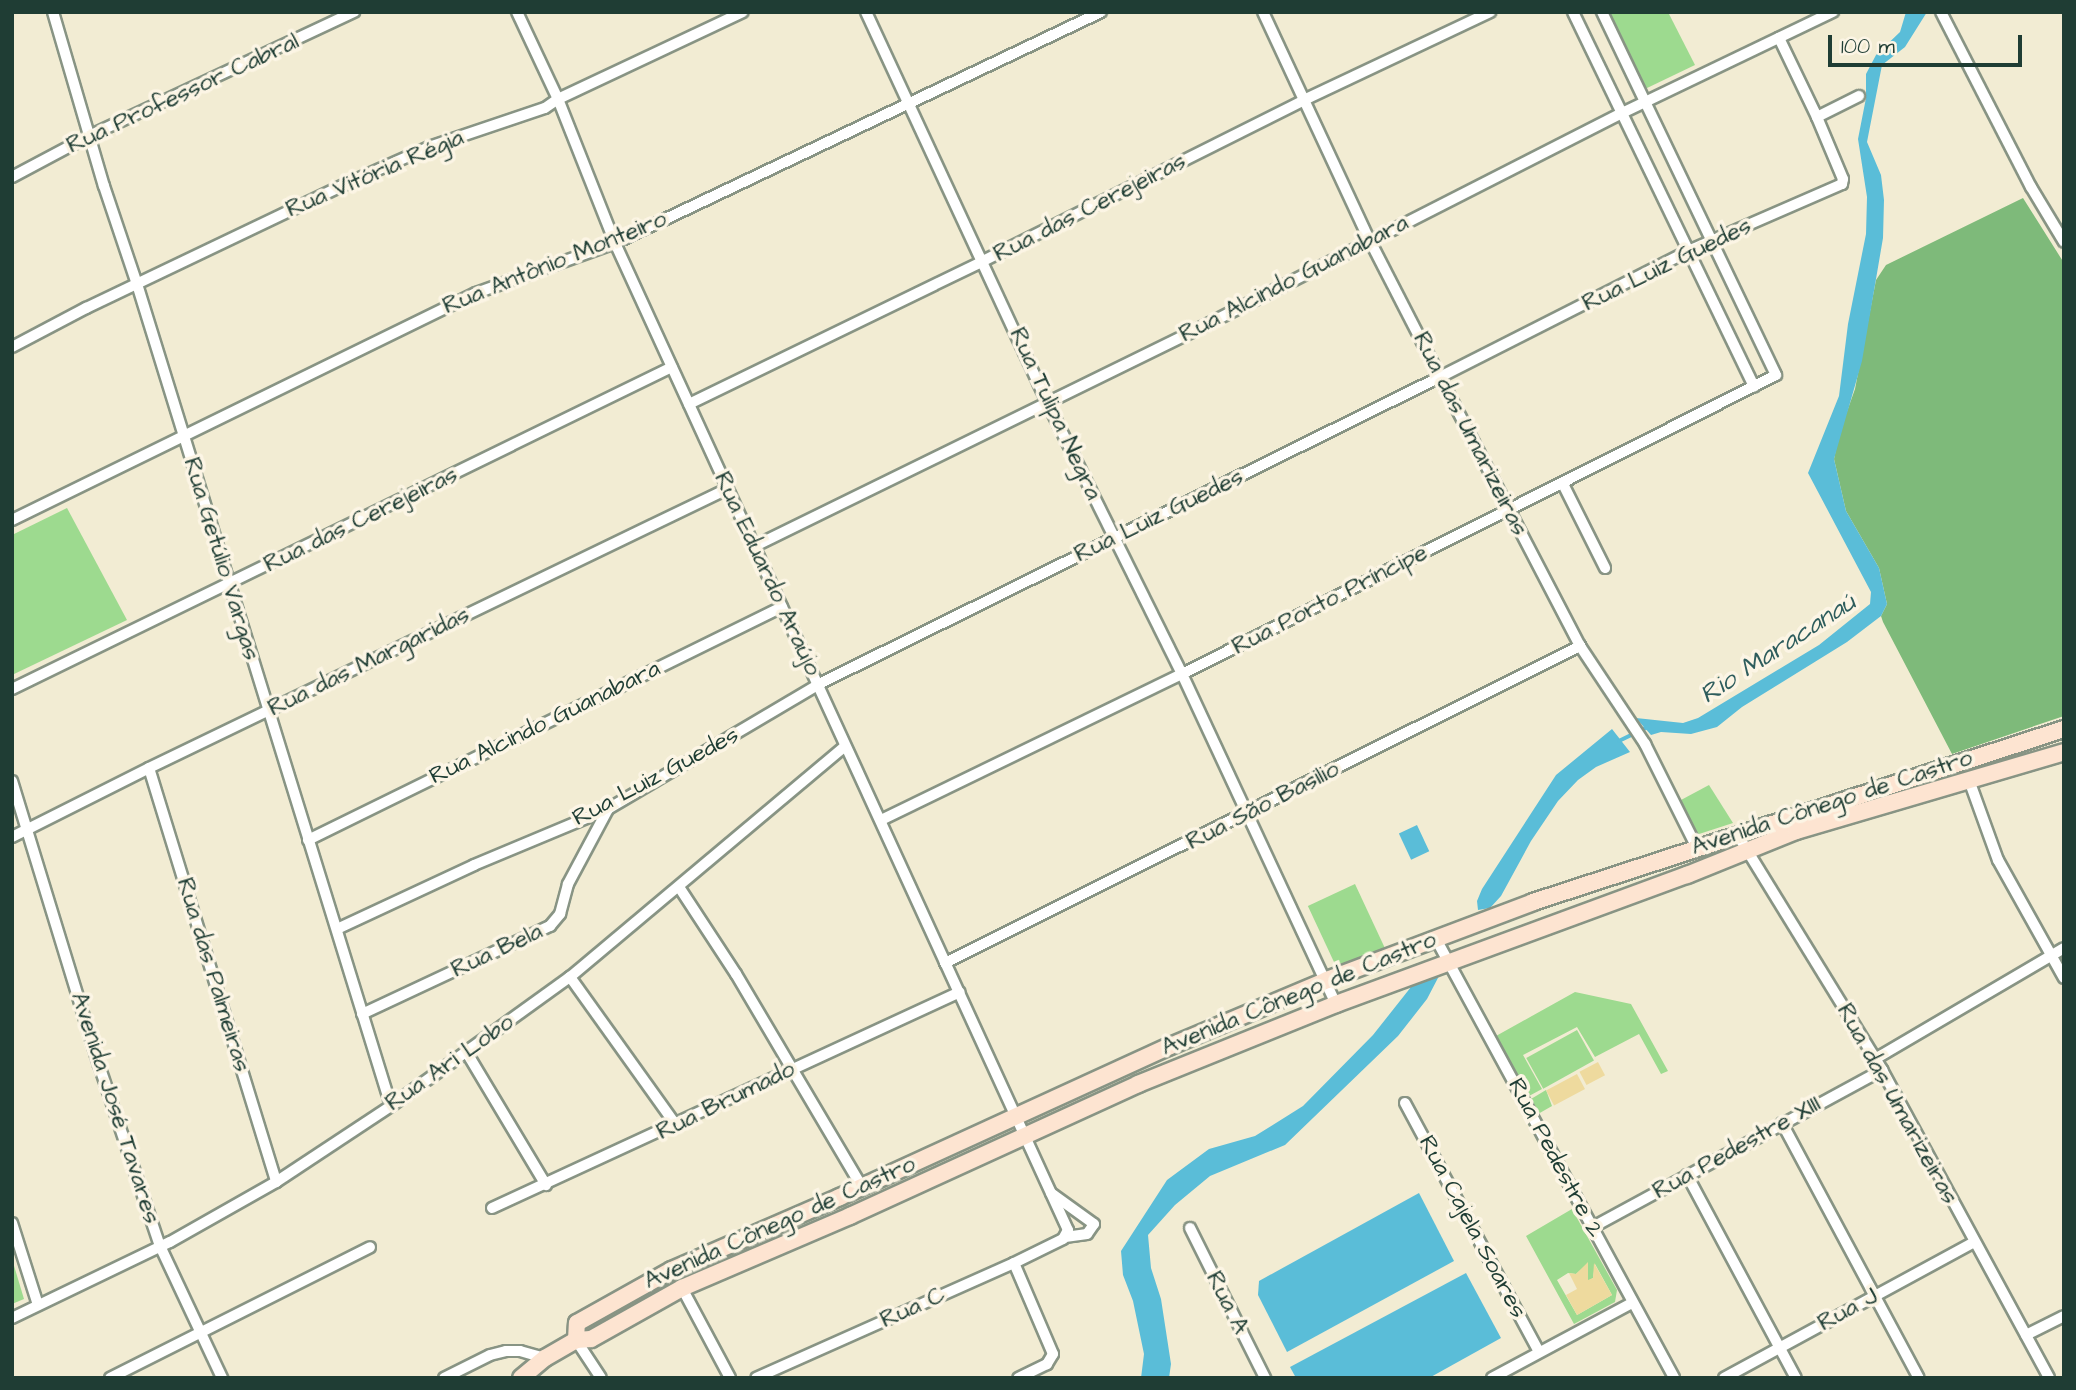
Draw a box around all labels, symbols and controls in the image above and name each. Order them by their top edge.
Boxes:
scale bar [1831,21,2025,65]
street label: Rua Professor Cabral [62,28,304,160]
text: 100 m [1841,32,1895,61]
street label: Rua Vitória Régia [282,124,468,224]
street label: Rua das Cerejeiras [989,147,1191,269]
street label: Rua Antônio Monteiro [439,205,671,321]
street label: Rua Alcindo Guanabara [1175,209,1413,349]
street label: Rua Luiz Guedes [1578,212,1756,318]
street label: Rua Tulipa Negra [1002,323,1108,505]
street label: Rua das Umarizeiras [1406,327,1534,541]
street label: Rua Getúlio Vargas [176,454,266,664]
street label: Rua das Cerejeiras [259,461,463,579]
street label: Rua Luiz Guedes [1070,463,1248,569]
street label: Rua Eduardo Araújo [707,468,827,680]
street label: Rua Porto Príncipe [1228,538,1432,662]
water label: Rio Maracanaú [1694,587,1862,711]
street label: Rua das Margaridas [264,601,474,723]
street label: Rua Alcindo Guanabara [425,655,665,791]
street label: Rua Luiz Guedes [568,721,744,833]
street label: Avenida Cônego de Castro [1688,744,1976,862]
street label: Rua São Basilio [1182,755,1344,857]
street label: Rua das Palmeiras [170,875,256,1075]
street label: Rua Bela [447,917,547,985]
street label: Avenida Cônego de Castro [1157,926,1441,1062]
street label: Avenida José Tavares [64,989,166,1227]
street label: Rua das Umarizeiras [1830,999,1964,1209]
street label: Rua Ari Lobo [380,1008,520,1118]
street label: Rua Brumado [652,1055,800,1147]
street label: Rua Pedestre 2 [1501,1074,1609,1242]
street label: Rua Pedestre XIII [1648,1090,1826,1206]
street label: Rua Cajela Soares [1412,1131,1532,1323]
street label: Avenida Cônego de Castro [640,1150,920,1296]
street label: Rua A [1199,1267,1255,1339]
street label: Rua C [876,1281,950,1335]
street label: Rua J [1813,1282,1883,1338]

